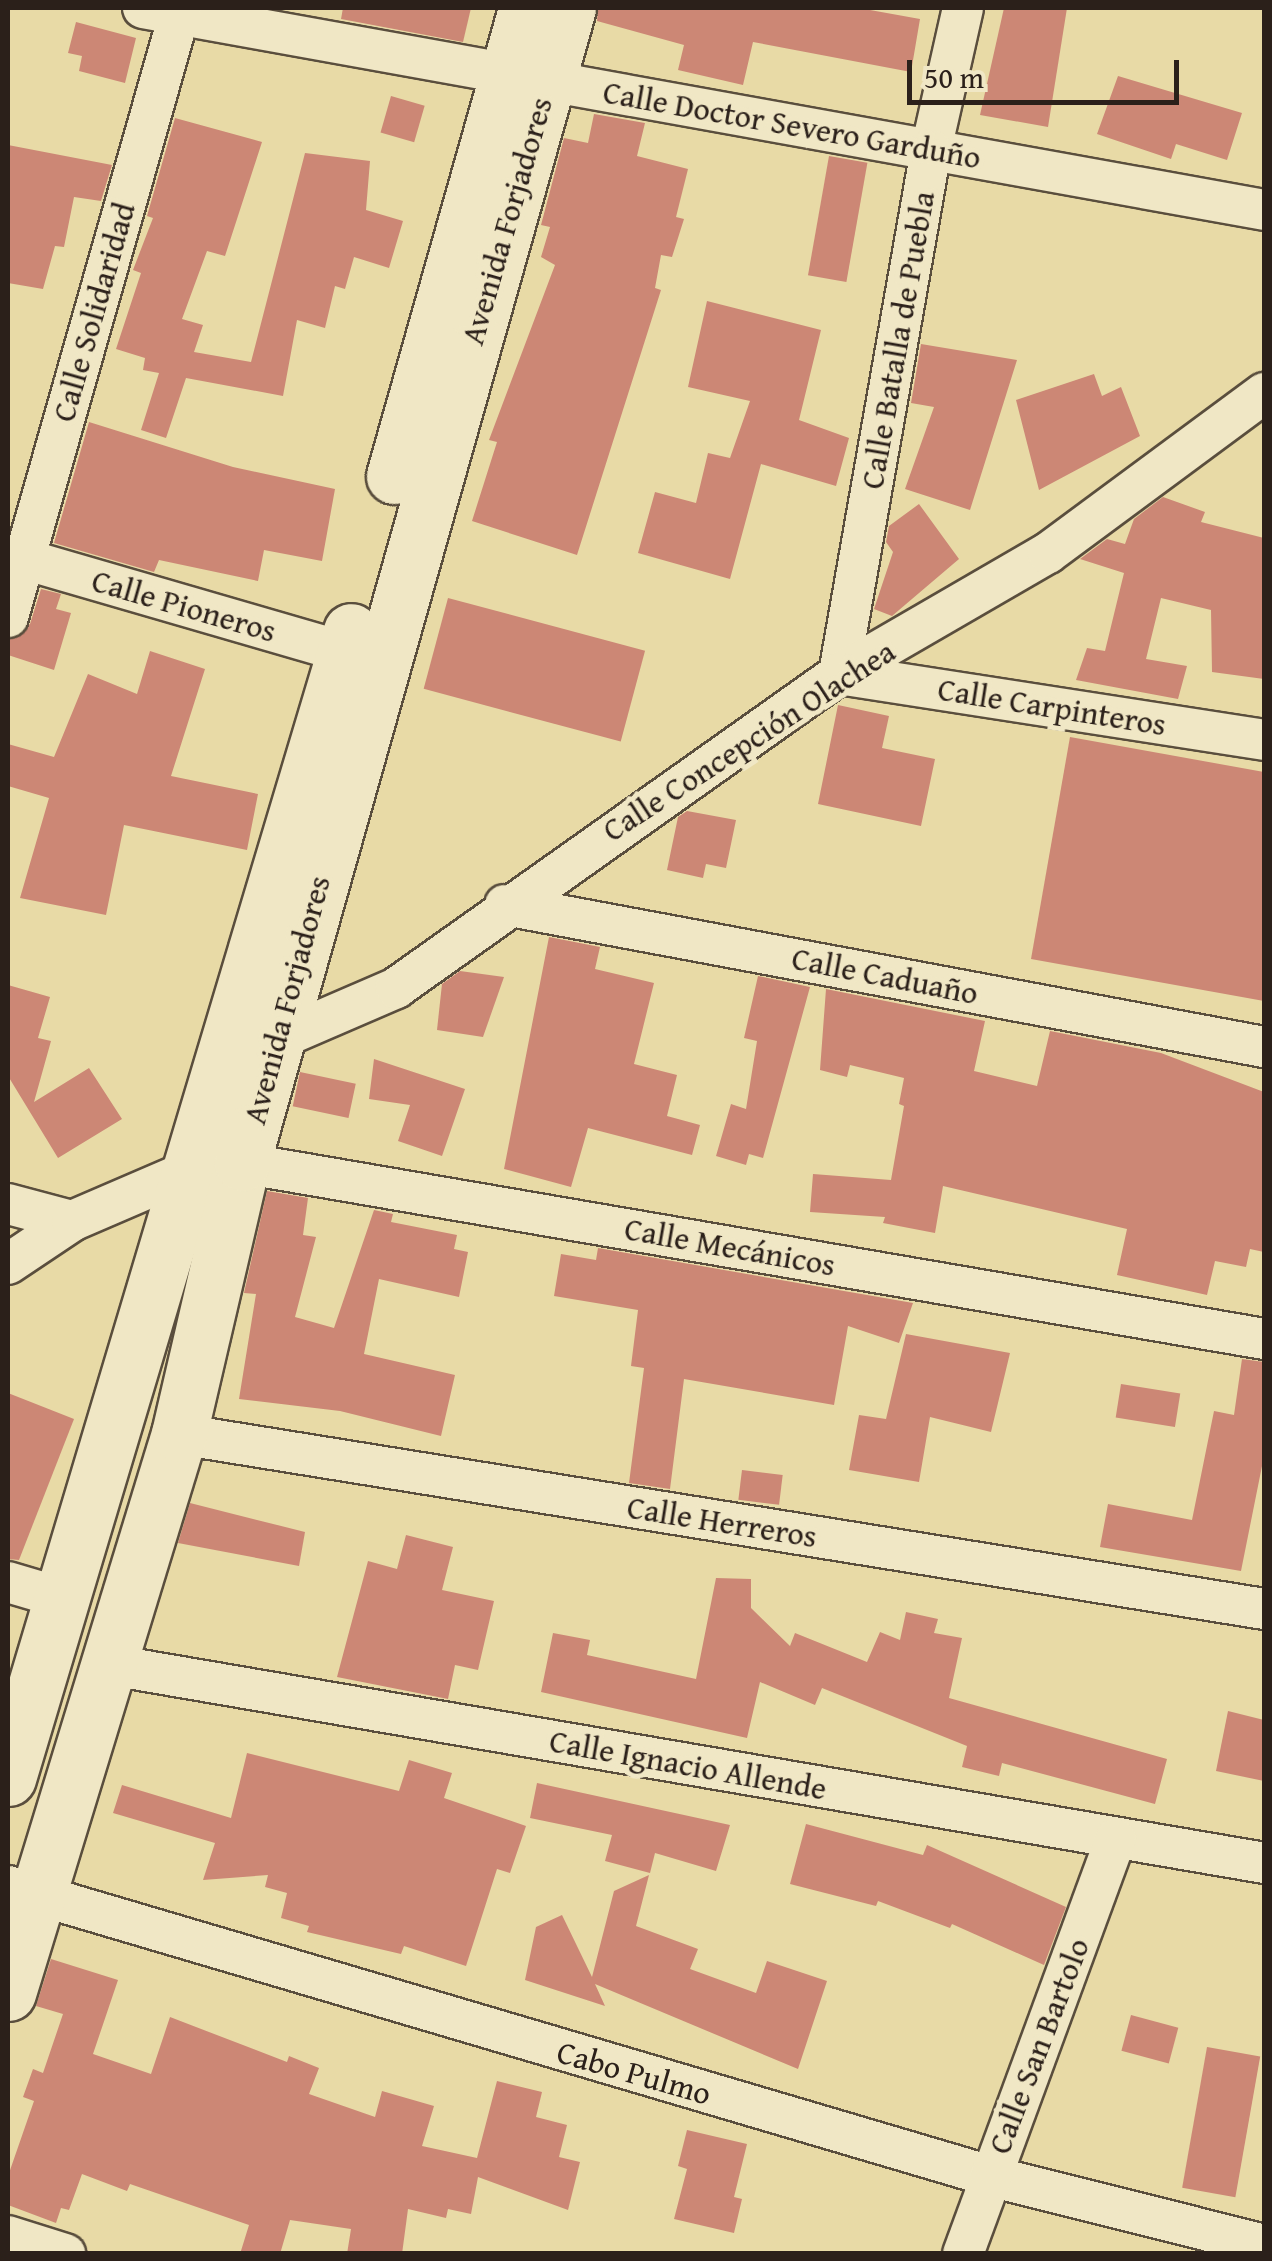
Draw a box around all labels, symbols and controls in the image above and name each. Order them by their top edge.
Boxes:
scale bar [912,40,1184,102]
text: 50 m [924,55,984,99]
street label: Calle Doctor Severo Garduño [600,73,984,177]
street label: Avenida Forjadores [453,93,561,349]
street label: Calle Batalla de Puebla [853,188,943,492]
street label: Calle Solidaridad [44,198,144,426]
street label: Calle Pioneros [87,561,281,651]
street label: Calle Concepción Olachea [596,632,902,850]
street label: Calle Carpinteros [935,670,1169,744]
street label: Avenida Forjadores [235,872,339,1128]
street label: Calle Caduaño [789,939,981,1013]
street label: Calle Mecánicos [622,1210,838,1284]
street label: Calle Herreros [624,1488,820,1556]
street label: Calle Ignacio Allende [547,1722,829,1808]
street label: Calle San Bartolo [980,1933,1098,2159]
street label: Cabo Pulmo [553,2033,715,2113]

